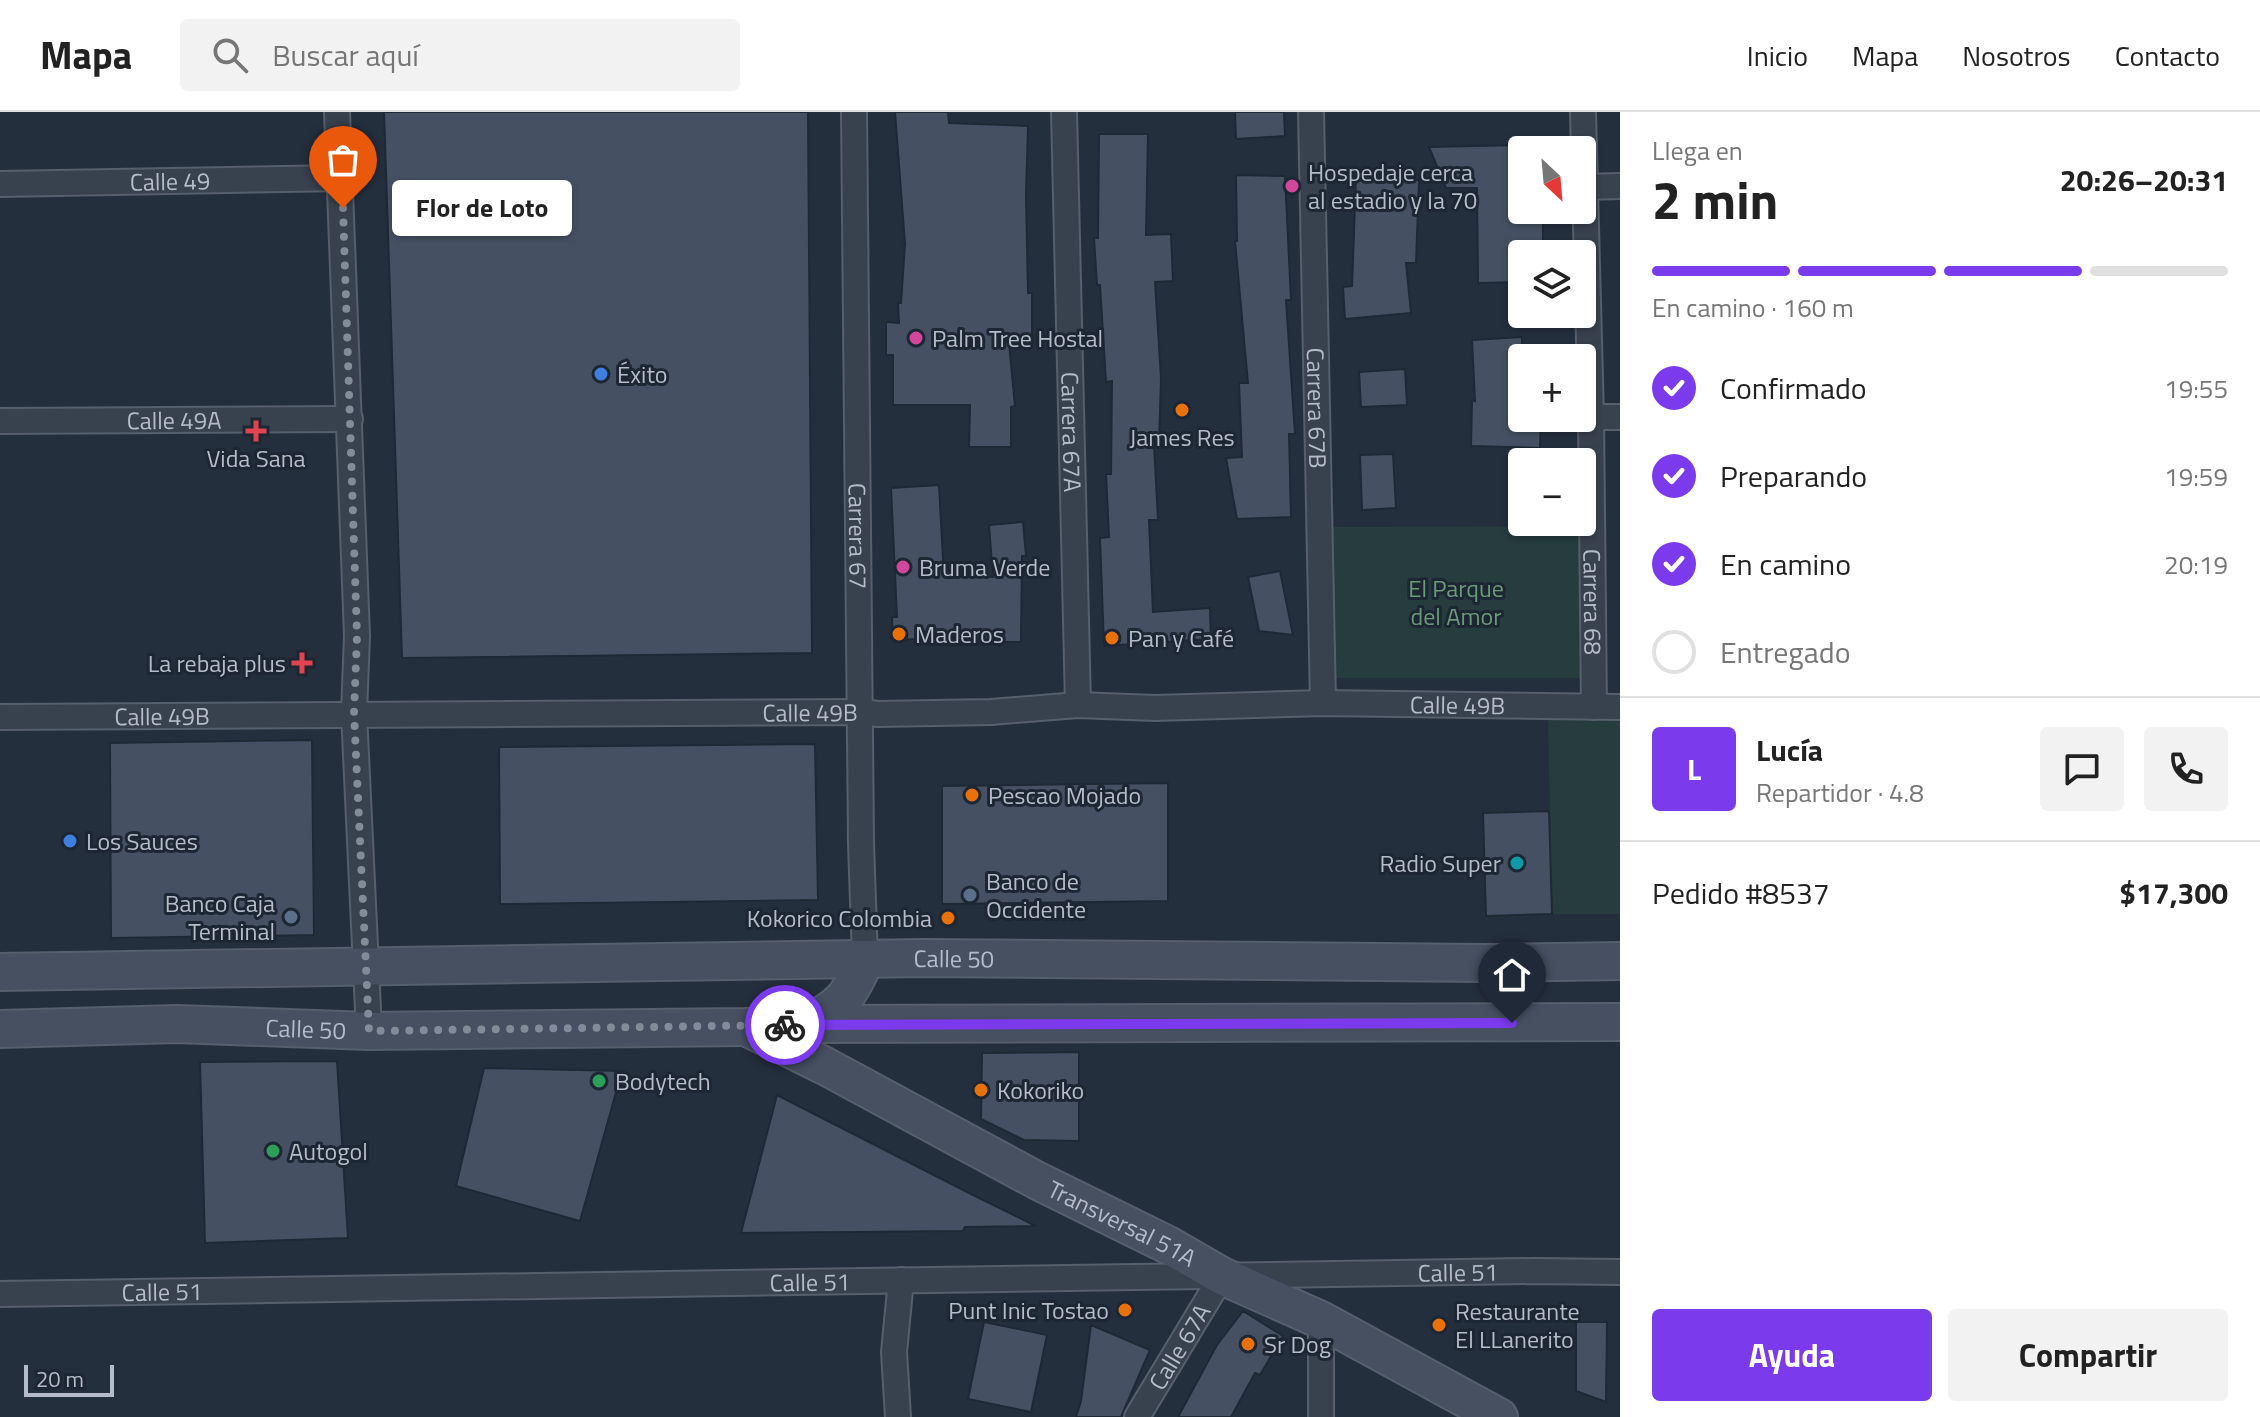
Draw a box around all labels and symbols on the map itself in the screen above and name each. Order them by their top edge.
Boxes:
pin [309,126,377,208]
north arrow [1508,136,1596,224]
place label: Hospedaje cerca al estadio y la 70 [1308,154,1477,218]
street label: Calle 49 [129,162,211,200]
marker: Hospedaje cerca al estadio y la 70 [1283,177,1301,195]
callout: Flor de Loto [391,180,571,236]
place label: Palm Tree Hostal [932,320,1103,356]
marker: Palm Tree Hostal [907,329,925,347]
street label: Carrera 67B [1298,347,1336,469]
place label: Éxito [617,356,667,392]
marker: Éxito [592,365,610,383]
street label: Carrera 67A [1052,371,1091,493]
marker: James Res [1173,401,1191,419]
street label: Calle 49A [126,402,222,438]
place label: James Res [1129,419,1235,455]
marker: Vida Sana [247,422,265,440]
place label: Vida Sana [206,440,306,476]
street label: Carrera 67 [840,483,877,589]
place label: Bruma Verde [919,549,1050,585]
street label: Carrera 68 [1574,549,1611,655]
marker: Bruma Verde [894,558,912,576]
park label: El Parque del Amor [1408,570,1504,634]
place label: Maderos [915,616,1004,652]
place label: Pan y Café [1128,620,1234,656]
marker: Maderos [890,625,908,643]
marker: Pan y Café [1103,629,1121,647]
place label: La rebaja plus [148,645,286,681]
marker: La rebaja plus [293,654,311,672]
street label: Calle 49B [1410,686,1505,723]
street label: Calle 49B [762,694,858,731]
street label: Calle 49B [114,698,210,734]
place label: Pescao Mojado [988,777,1141,813]
marker: Pescao Mojado [963,786,981,804]
place label: Los Sauces [86,823,198,859]
marker: Los Sauces [61,832,79,850]
place label: Radio Super [1379,845,1501,881]
marker: Radio Super [1508,854,1526,872]
place label: Banco de Occidente [986,863,1086,927]
place label: Banco Caja Terminal [165,885,275,949]
marker: Banco de Occidente [961,886,979,904]
place label: Kokorico Colombia [747,900,932,936]
marker: Banco Caja Terminal [282,908,300,926]
marker: Kokorico Colombia [939,909,957,927]
street label: Calle 50 [913,940,994,977]
pin [1478,941,1546,1023]
courier [745,985,825,1065]
street label: Calle 50 [265,1009,347,1048]
place label: Bodytech [615,1063,711,1099]
marker: Bodytech [590,1072,608,1090]
place label: Kokoriko [997,1072,1084,1108]
marker: Kokoriko [972,1081,990,1099]
place label: Autogol [289,1133,368,1169]
marker: Autogol [264,1142,282,1160]
street label: Transversal 51A [1042,1171,1203,1276]
street label: Calle 51 [1417,1254,1498,1291]
street label: Calle 51 [769,1263,850,1300]
street label: Calle 51 [121,1273,202,1310]
place label: Punt Inic Tostao [948,1292,1109,1328]
place label: Restaurante El LLanerito [1455,1293,1580,1357]
street label: Calle 67A [1139,1297,1219,1397]
marker: Punt Inic Tostao [1116,1301,1134,1319]
marker: Restaurante El LLanerito [1430,1316,1448,1334]
place label: Sr Dog [1264,1326,1331,1362]
marker: Sr Dog [1239,1335,1257,1353]
scale bar [24,1361,114,1397]

